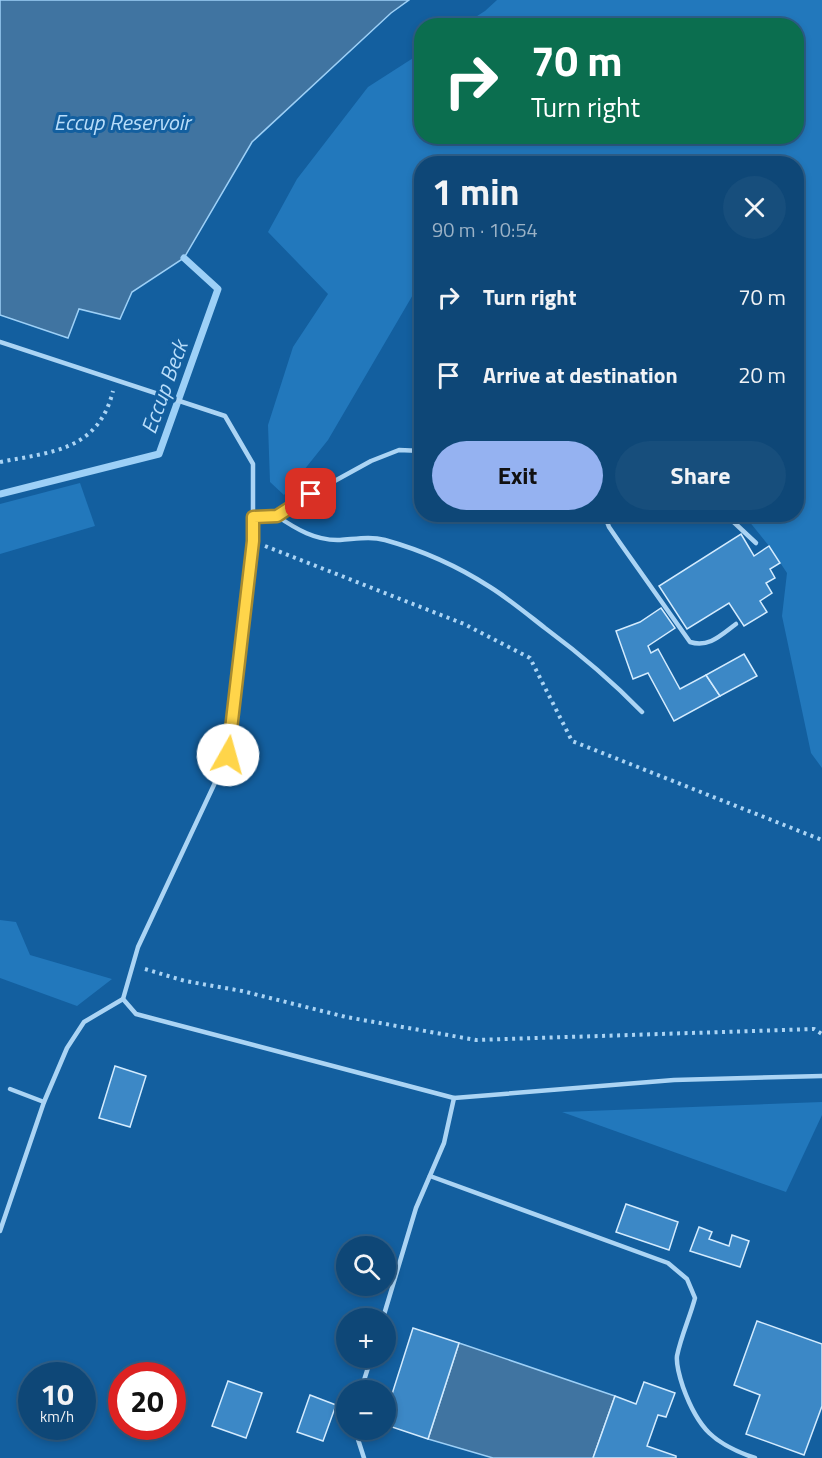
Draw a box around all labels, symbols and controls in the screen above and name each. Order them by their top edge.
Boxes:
text: 70 m [531,28,623,92]
icon: right [432,42,510,120]
text: Turn right [531,86,640,127]
water label: Eccup Reservoir [54,105,193,139]
text: 1 min [432,164,519,219]
button: close [723,176,786,239]
text: 90 m · 10:54 [432,214,538,245]
text: Turn right [483,280,577,314]
text: 70 m [738,280,786,314]
icon: right [432,281,465,314]
water label: Eccup Beck [131,334,197,438]
text: Arrive at destination [483,358,678,392]
text: 20 m [738,358,786,392]
icon: arrive [432,359,465,392]
button: Exit [432,441,603,510]
button: Share [615,441,786,510]
pin [285,468,336,519]
icon: arrive [294,477,327,510]
position arrow [196,723,260,787]
map controls [336,1236,396,1440]
button: search [336,1236,396,1296]
button: + [336,1308,396,1368]
speed limit sign: 20 [108,1362,186,1440]
text: 10 [40,1371,74,1417]
button: − [336,1380,396,1440]
text: km/h [40,1405,74,1428]

